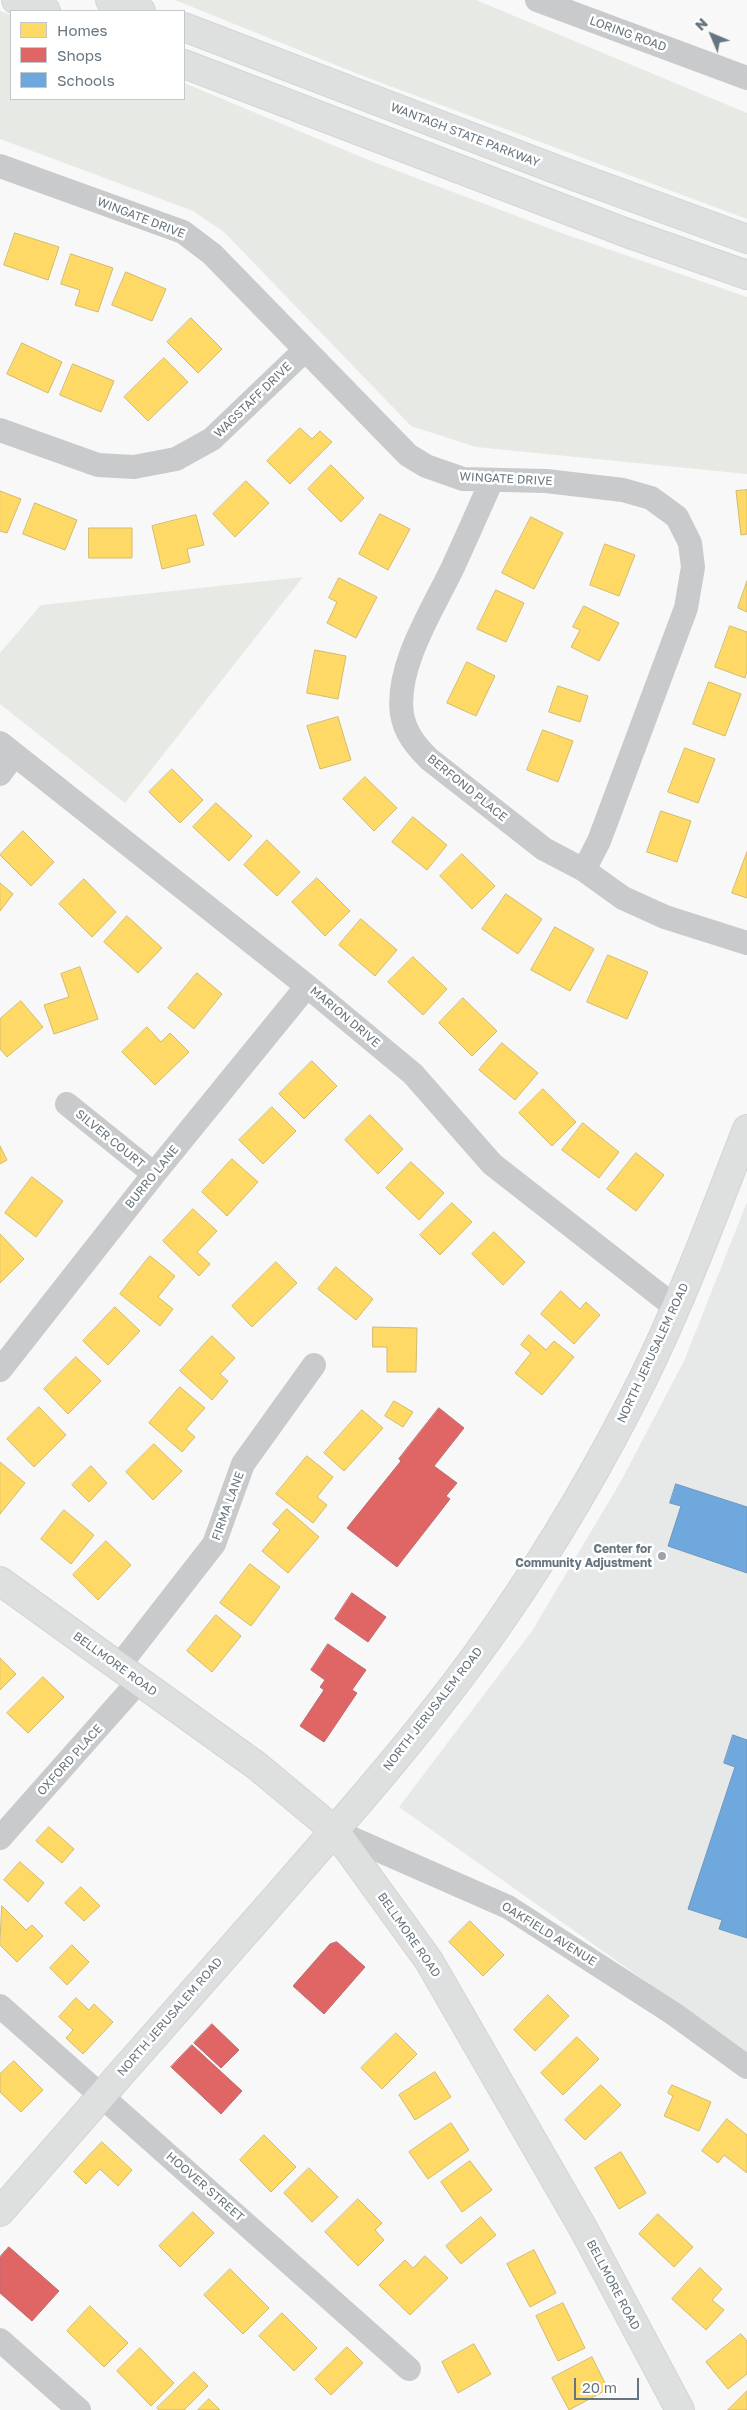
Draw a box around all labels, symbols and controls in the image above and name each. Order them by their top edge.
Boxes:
legend [10,10,185,100]
north arrow [687,10,737,60]
street label: LORING ROAD [587,13,669,55]
text: N [691,14,711,34]
text: Homes [57,21,107,39]
text: Shops [57,46,102,64]
text: Schools [57,71,115,89]
street label: WANTAGH STATE PARKWAY [388,100,542,170]
street label: WINGATE DRIVE [95,195,187,241]
street label: WAGSTAFF DRIVE [211,359,295,441]
street label: WINGATE DRIVE [459,469,553,489]
street label: BERFOND PLACE [424,751,510,825]
street label: MARION DRIVE [307,984,383,1050]
street label: SILVER COURT [72,1107,148,1171]
street label: BURRO LANE [122,1143,182,1211]
street label: NORTH JERUSALEM ROAD [614,1281,692,1425]
street label: FIRMA LANE [209,1470,247,1542]
place label: Center for Community Adjustment [515,1542,652,1570]
marker: Center for Community Adjustment [656,1550,668,1562]
street label: BELLMORE ROAD [70,1629,160,1699]
street label: NORTH JERUSALEM ROAD [380,1644,486,1774]
street label: OXFORD PLACE [34,1722,106,1798]
street label: BELLMORE ROAD [374,1890,444,1980]
street label: OAKFIELD AVENUE [499,1899,599,1969]
street label: NORTH JERUSALEM ROAD [114,1955,226,2079]
street label: HOOVER STREET [163,2149,247,2225]
street label: BELLMORE ROAD [583,2237,643,2333]
scale bar [577,2368,642,2400]
text: 20 m [582,2378,617,2396]

